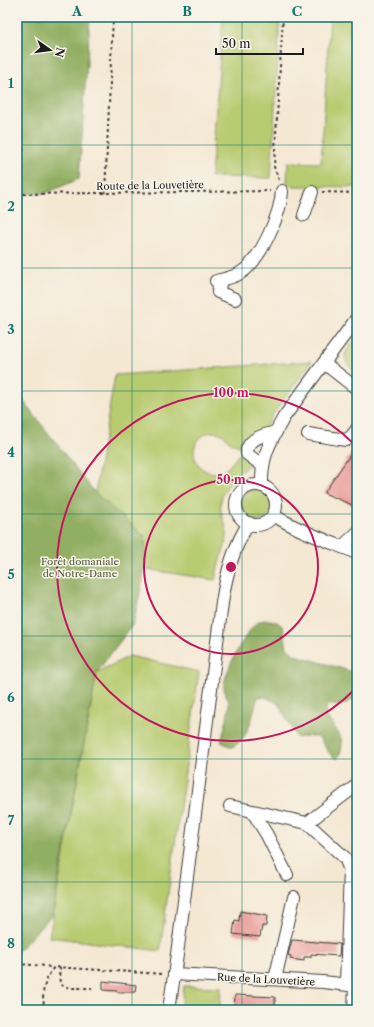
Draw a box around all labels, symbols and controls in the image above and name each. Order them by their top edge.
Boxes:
text: A [71,3,83,19]
text: B [182,3,192,19]
text: C [292,3,302,19]
north arrow [30,30,70,70]
scale bar [216,30,303,56]
text: 50 m [222,36,251,51]
text: N [52,46,68,59]
text: 1 [8,75,14,91]
street label: Route de la Louvetière [96,178,204,193]
text: 2 [7,198,15,214]
text: 3 [7,321,15,337]
text: 100 m [213,385,249,400]
text: 4 [7,444,15,460]
text: 50 m [216,472,246,487]
park label: Forêt domaniale de Notre-Dame [41,555,119,580]
centre of rings [224,560,238,574]
text: 5 [7,566,15,582]
text: 6 [7,689,15,705]
text: 7 [8,812,15,828]
text: 8 [7,935,15,951]
street label: Rue de la Louvetière [217,970,316,989]

